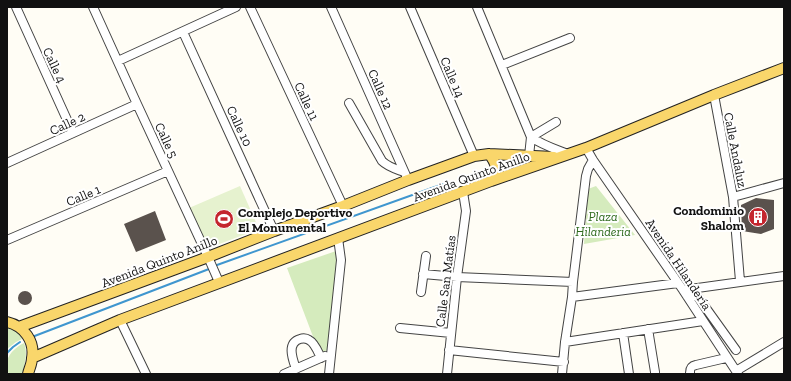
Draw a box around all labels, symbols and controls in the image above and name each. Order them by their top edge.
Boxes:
street label: Calle 4 [40,45,69,85]
street label: Calle 14 [437,55,468,100]
street label: Calle 12 [365,67,396,112]
street label: Calle 11 [291,80,322,123]
street label: Calle 10 [224,103,255,149]
street label: Calle 2 [47,109,88,138]
street label: Calle Andaluz [721,111,750,189]
street label: Calle 5 [152,120,181,161]
street label: Avenida Quinto Anillo [411,148,532,205]
street label: Calle 1 [64,182,103,209]
place label: Condominio Shalom [673,203,745,233]
place label: Complejo Deportivo El Monumental [238,205,352,235]
building icon: Condominio Shalom [747,206,769,228]
sports icon: Complejo Deportivo El Monumental [213,208,235,230]
park label: Plaza Hilanderia [575,209,631,239]
street label: Avenida Hilandería [642,216,715,313]
street label: Avenida Quinto Anillo [99,232,220,290]
street label: Calle San Matías [432,234,459,328]

